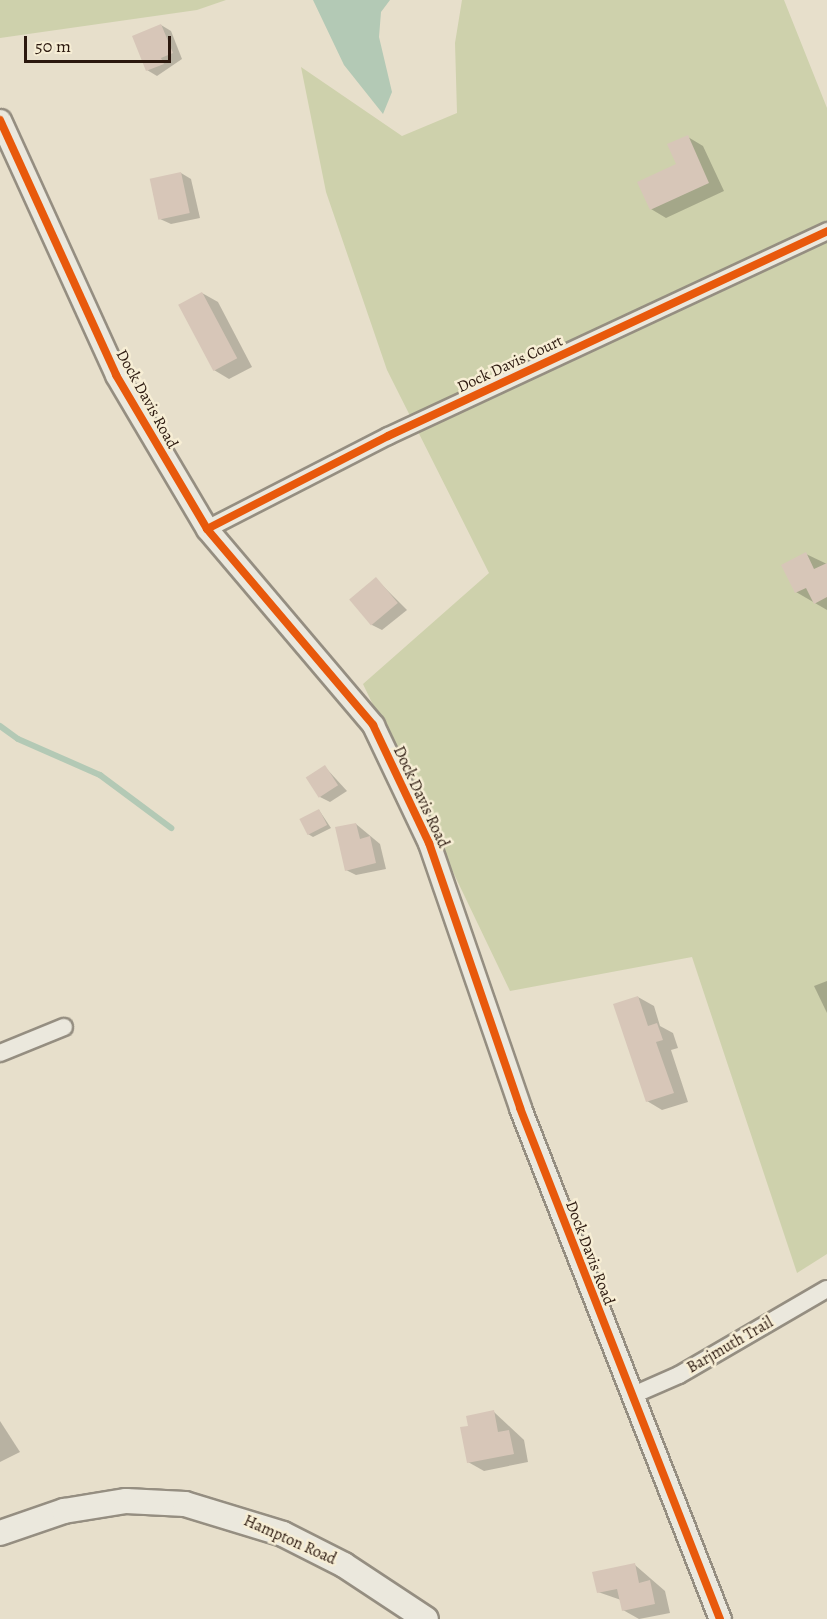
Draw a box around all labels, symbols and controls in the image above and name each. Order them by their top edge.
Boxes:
scale bar [27,24,174,62]
text: 50 m [35,34,71,58]
street label: Dock Davis Court [454,331,566,397]
street label: Dock Davis Road [112,346,182,452]
street label: Dock Davis Road [389,743,453,851]
street label: Dock Davis Road [561,1198,619,1308]
street label: Barjmuth Trail [684,1313,776,1377]
street label: Hampton Road [241,1511,339,1569]

